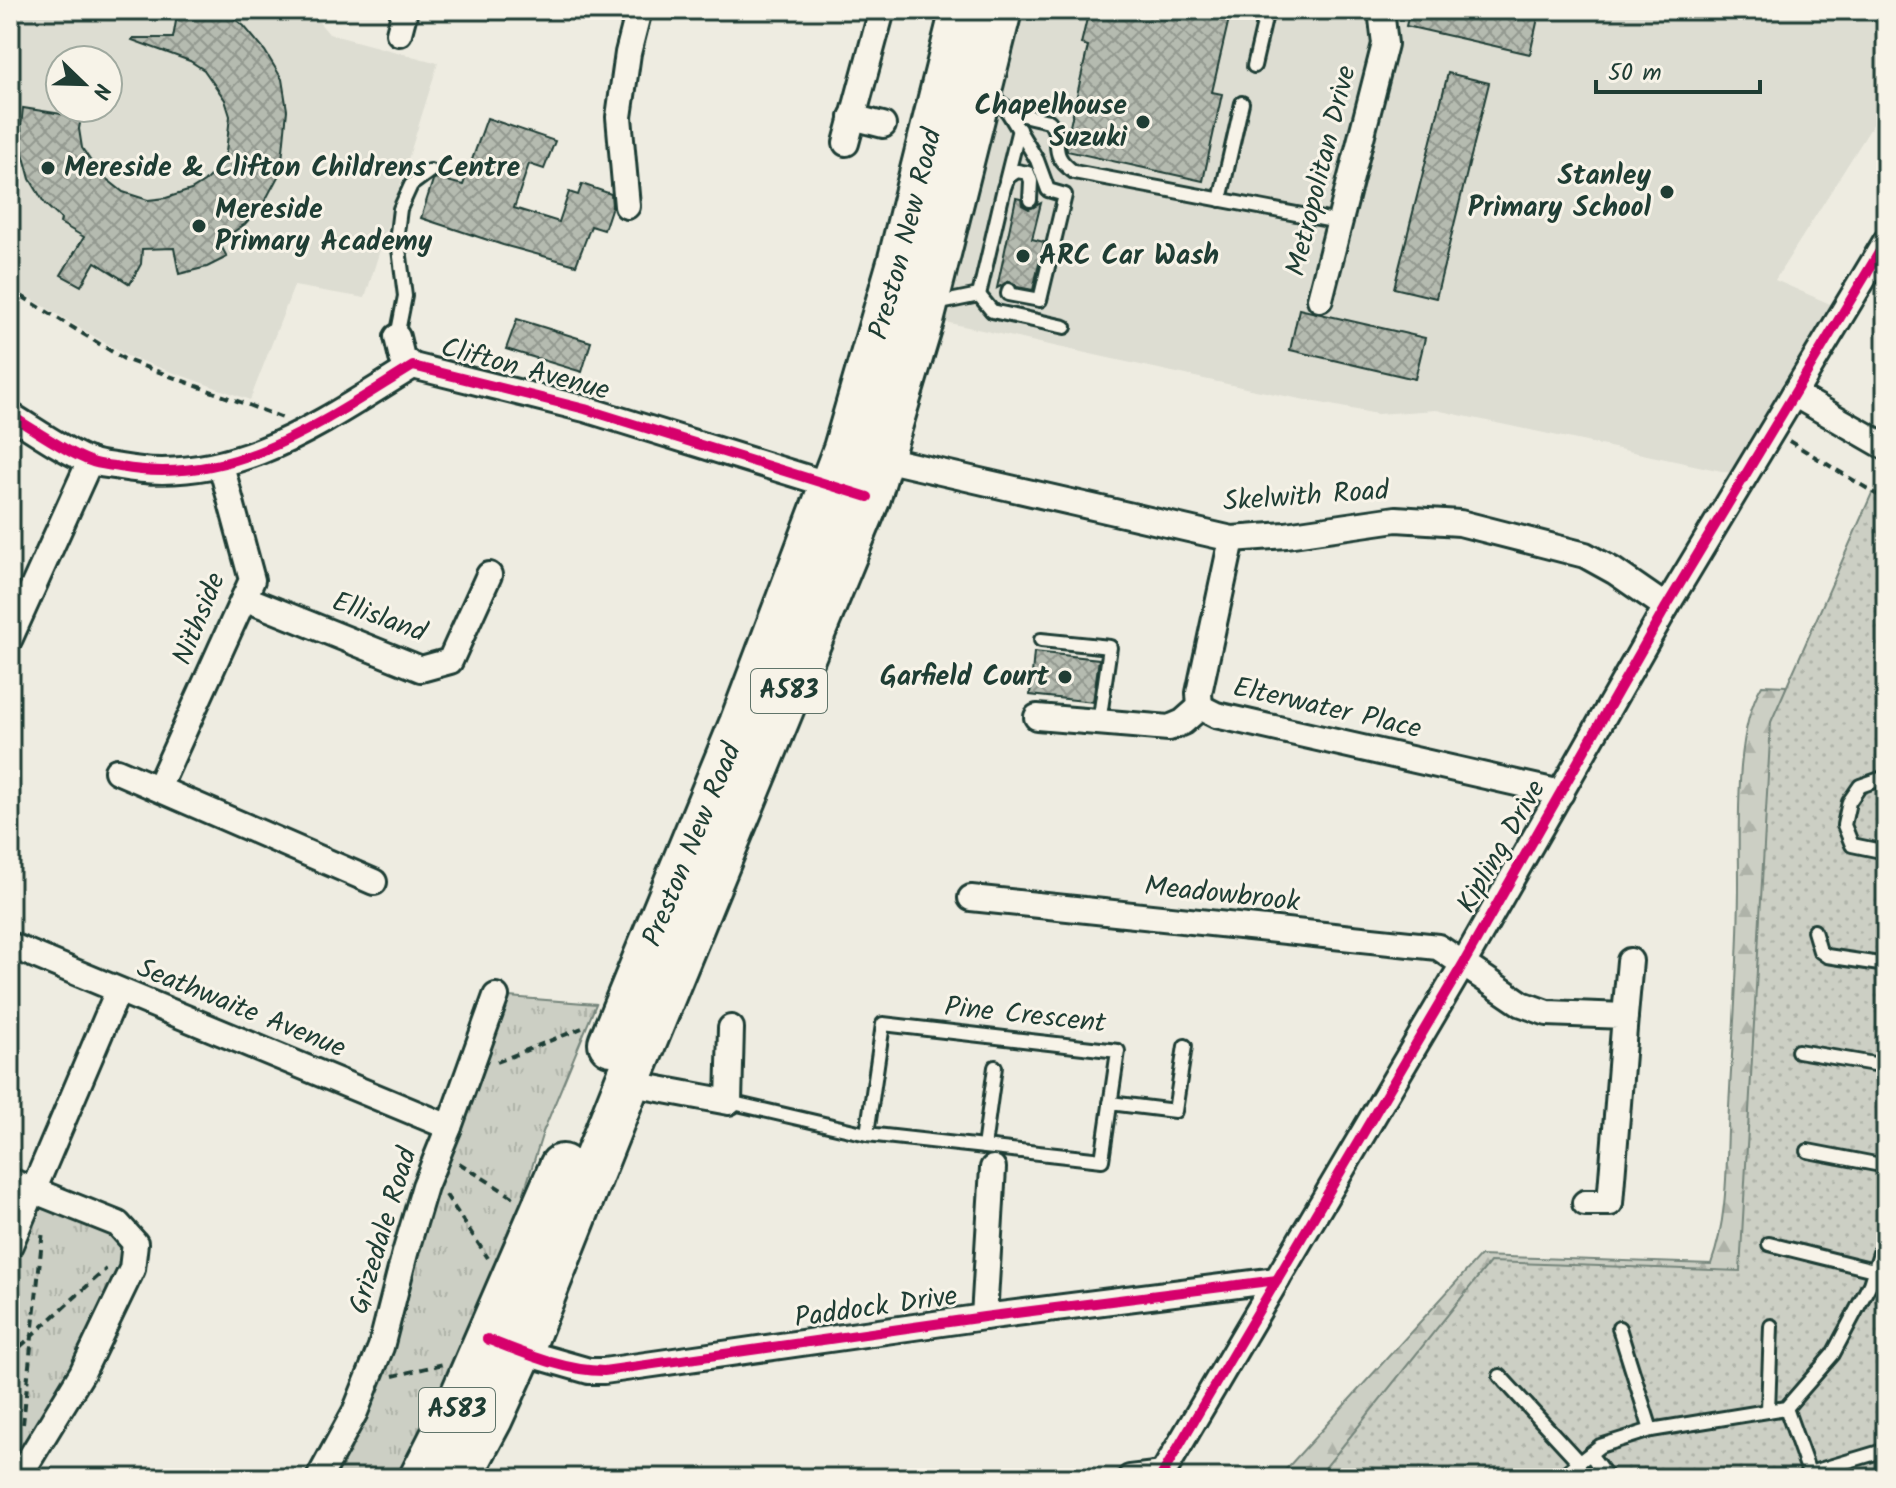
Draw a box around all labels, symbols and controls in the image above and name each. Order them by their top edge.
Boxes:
north arrow [44,44,124,124]
scale bar [1596,44,1760,94]
text: 50 m [1608,54,1662,93]
street label: Metropolitan Drive [1274,61,1370,281]
text: N [81,78,119,104]
place label: Chapelhouse Suzuki [975,84,1128,161]
marker: Chapelhouse Suzuki [1134,113,1152,131]
street label: Preston New Road [856,123,955,345]
place label: Mereside & Clifton Childrens Centre [64,146,520,191]
place label: Stanley Primary School [1468,154,1652,231]
marker: Mereside & Clifton Childrens Centre [39,159,57,177]
marker: Stanley Primary School [1658,183,1676,201]
place label: Mereside Primary Academy [215,188,433,265]
marker: Mereside Primary Academy [190,217,208,235]
place label: ARC Car Wash [1039,234,1219,279]
marker: ARC Car Wash [1014,247,1032,265]
street label: Clifton Avenue [436,326,615,414]
street label: Skelwith Road [1222,469,1391,525]
street label: Nithside [161,565,239,672]
street label: Ellisland [325,580,434,656]
place label: Garfield Court [880,655,1049,700]
street label: Elterwater Place [1228,665,1426,753]
marker: Garfield Court [1056,668,1074,686]
road number: A583 [751,669,827,713]
street label: Preston New Road [630,735,755,954]
street label: Kipling Drive [1446,771,1559,922]
street label: Meadowbrook [1142,864,1303,926]
street label: Seathwaite Avenue [130,947,353,1072]
street label: Pine Crescent [942,985,1109,1047]
street label: Grizedale Road [337,1141,431,1320]
street label: Paddock Drive [792,1274,961,1342]
road number: A583 [419,1388,495,1432]

